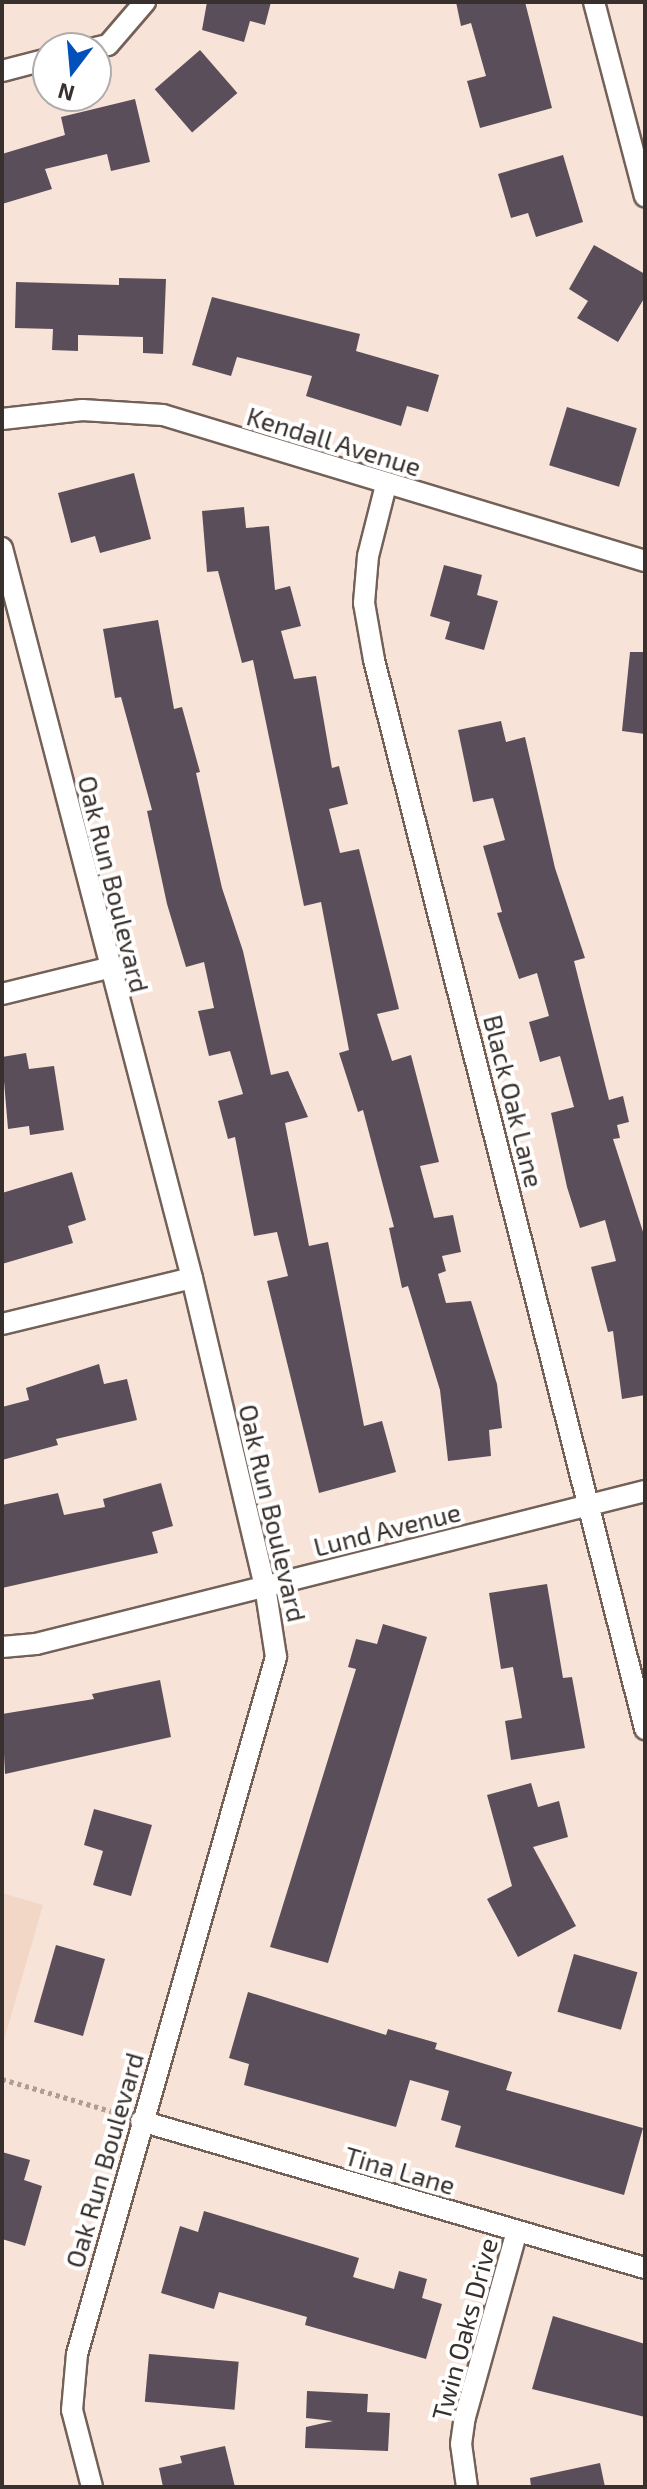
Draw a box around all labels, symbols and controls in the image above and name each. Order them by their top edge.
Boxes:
north arrow [32,32,112,112]
text: N [55,78,77,108]
street label: Kendall Avenue [243,400,425,482]
street label: Oak Run Boulevard [72,772,156,996]
street label: Black Oak Lane [477,1011,551,1191]
street label: Oak Run Boulevard [233,1401,313,1625]
street label: Lund Avenue [310,1496,464,1562]
street label: Oak Run Boulevard [58,2049,150,2271]
street label: Tina Lane [341,2139,459,2201]
street label: Twin Oaks Drive [425,2234,503,2424]

